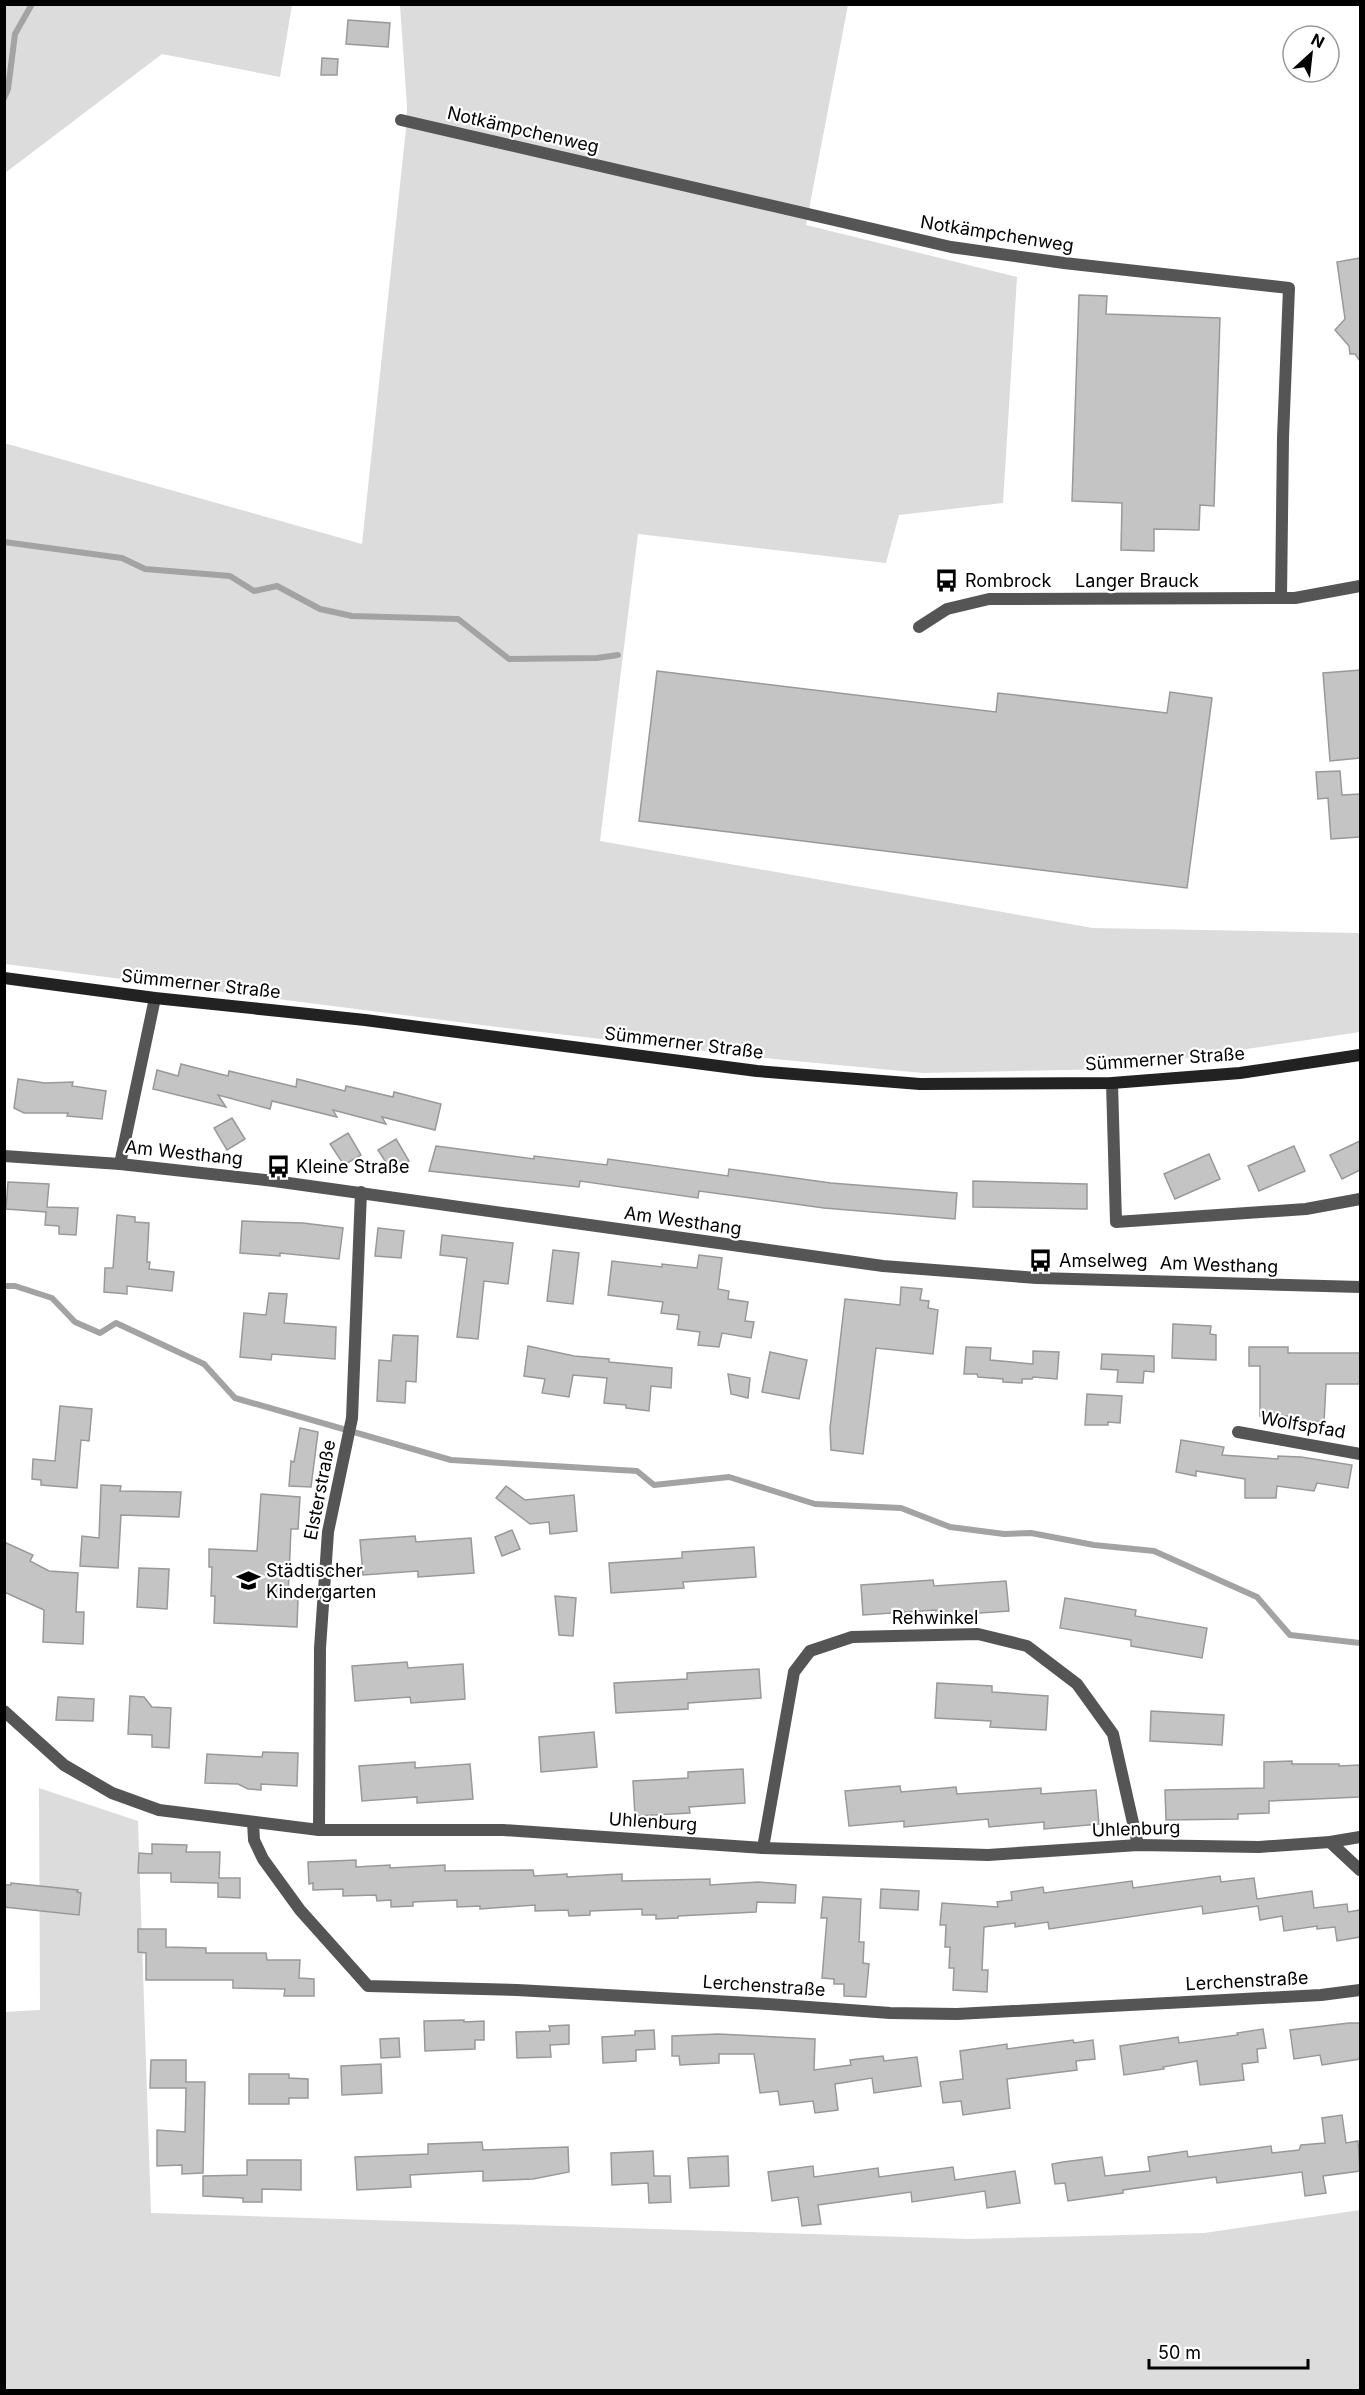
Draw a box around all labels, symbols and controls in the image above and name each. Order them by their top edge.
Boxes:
north arrow [1281,24,1341,84]
text: N [1308,29,1328,52]
street label: Notkämpchenweg [445,102,601,157]
street label: Notkämpchenweg [919,211,1075,256]
bus stop icon: Rombrock [934,568,960,594]
place label: Rombrock [965,570,1051,591]
street label: Langer Brauck [1075,570,1199,591]
street label: Sümmerner Straße [120,965,282,1002]
street label: Sümmerner Straße [603,1022,765,1063]
street label: Sümmerner Straße [1084,1042,1246,1075]
street label: Am Westhang [124,1136,244,1169]
bus stop icon: Kleine Straße [265,1154,291,1180]
place label: Kleine Straße [296,1156,409,1177]
street label: Am Westhang [623,1202,743,1239]
bus stop icon: Amselweg [1028,1248,1054,1274]
place label: Amselweg [1059,1250,1147,1271]
street label: Am Westhang [1159,1252,1279,1277]
street label: Wolfspfad [1259,1407,1347,1442]
street label: Elsterstraße [300,1438,340,1542]
place label: Städtischer Kindergarten [266,1560,376,1602]
school or university icon: Städtischer Kindergarten [235,1568,261,1594]
street label: Rehwinkel [892,1607,978,1628]
street label: Uhlenburg [608,1808,698,1835]
street label: Uhlenburg [1091,1816,1181,1841]
street label: Lerchenstraße [1185,1967,1309,1994]
street label: Lerchenstraße [702,1971,826,2000]
scale bar [1149,2332,1308,2370]
text: 50 m [1158,2342,1201,2363]

